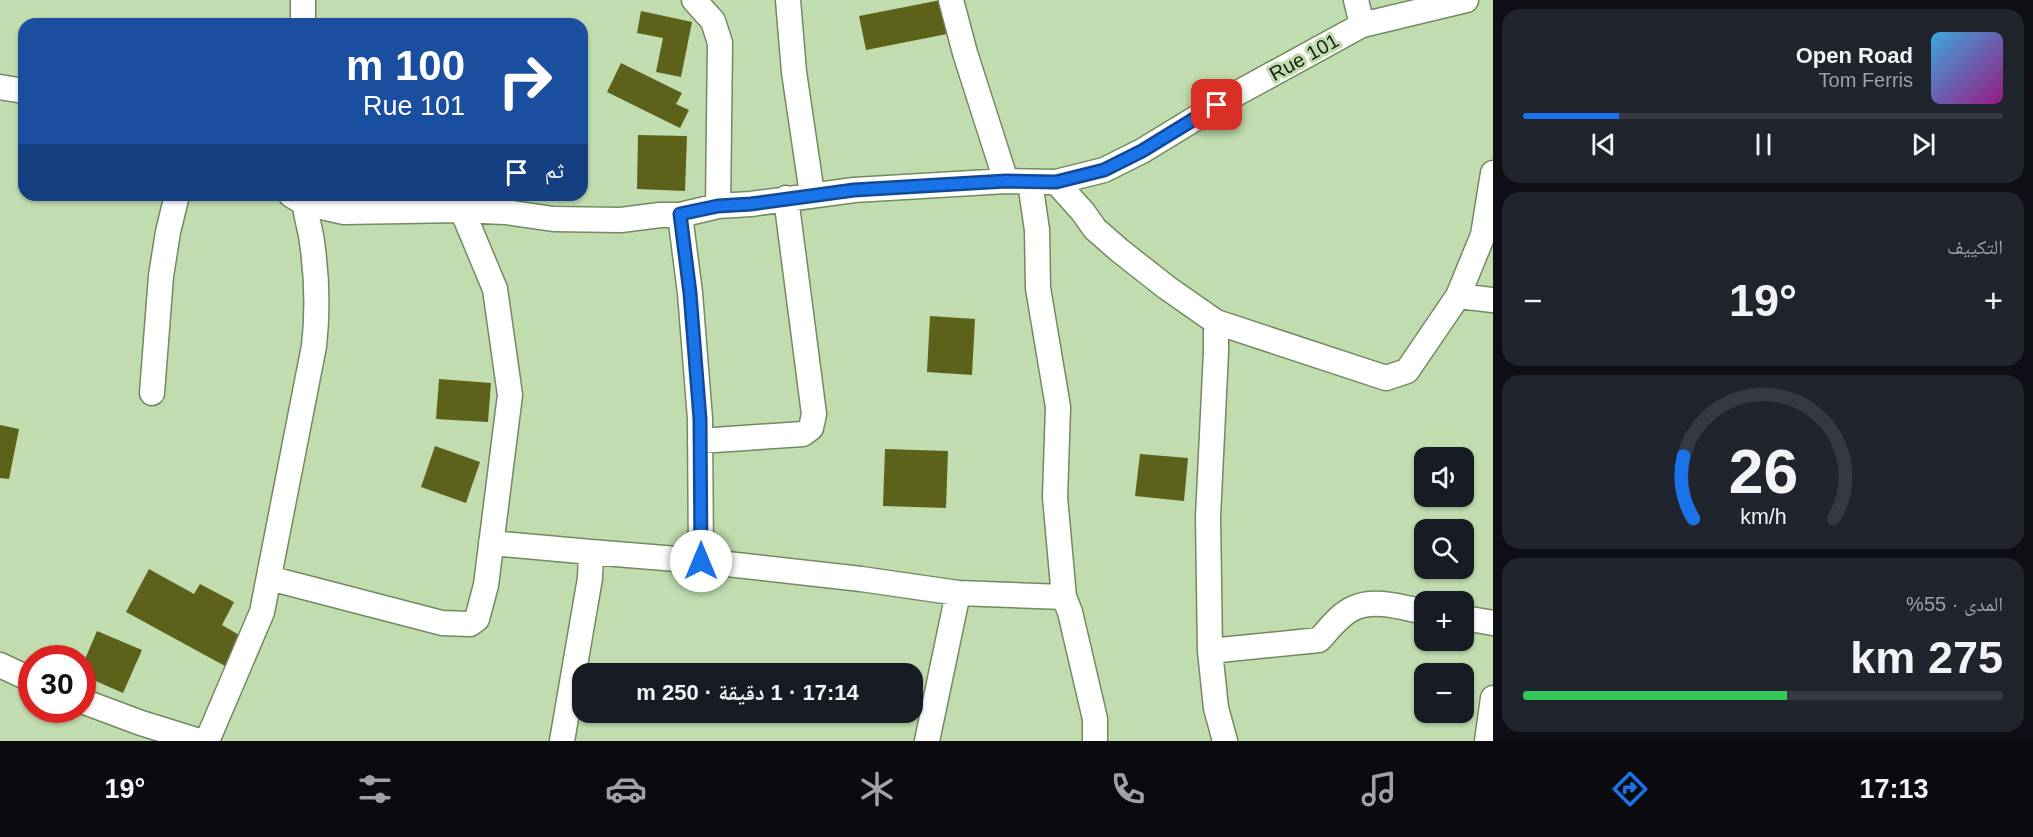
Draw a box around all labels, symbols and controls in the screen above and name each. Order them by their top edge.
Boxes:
street label: Rue 101 [1266,29,1342,85]
text: 100 m [346,42,465,89]
icon: right [486,42,564,120]
text: Open Road [1796,43,1913,68]
text: Tom Ferris [1819,69,1913,91]
pin [1191,79,1242,130]
icon: arrive [1200,88,1233,121]
text: Rue 101 [363,91,465,121]
icon: previous [1587,128,1620,161]
icon: pause [1747,128,1780,161]
icon: next [1907,128,1940,161]
icon: arrive [500,156,533,189]
text: ثم [545,158,564,183]
text: التكييف [1947,236,2003,258]
text: 19° [1729,275,1797,326]
text: − [1523,282,1542,319]
text: + [1984,282,2003,319]
text: 26 [1728,437,1798,506]
map controls [1414,447,1474,723]
button: sound [1414,447,1474,507]
text: km/h [1740,505,1786,529]
button: search [1414,519,1474,579]
position arrow [669,529,733,593]
button: + [1414,591,1474,651]
text: المدى · 55% [1906,593,2003,615]
text: 275 km [1850,632,2003,683]
speed limit sign: 30 [18,645,96,723]
button: − [1414,663,1474,723]
text: 17:14 · 1 دقيقة · 250 m [636,680,859,705]
icon: filters [354,768,396,810]
icon: car [605,768,647,810]
icon: climate [856,768,898,810]
icon: phone [1107,768,1149,810]
icon: music [1358,768,1400,810]
icon: directions [1609,768,1651,810]
text: 19° [105,774,145,804]
text: 17:13 [1860,774,1929,804]

